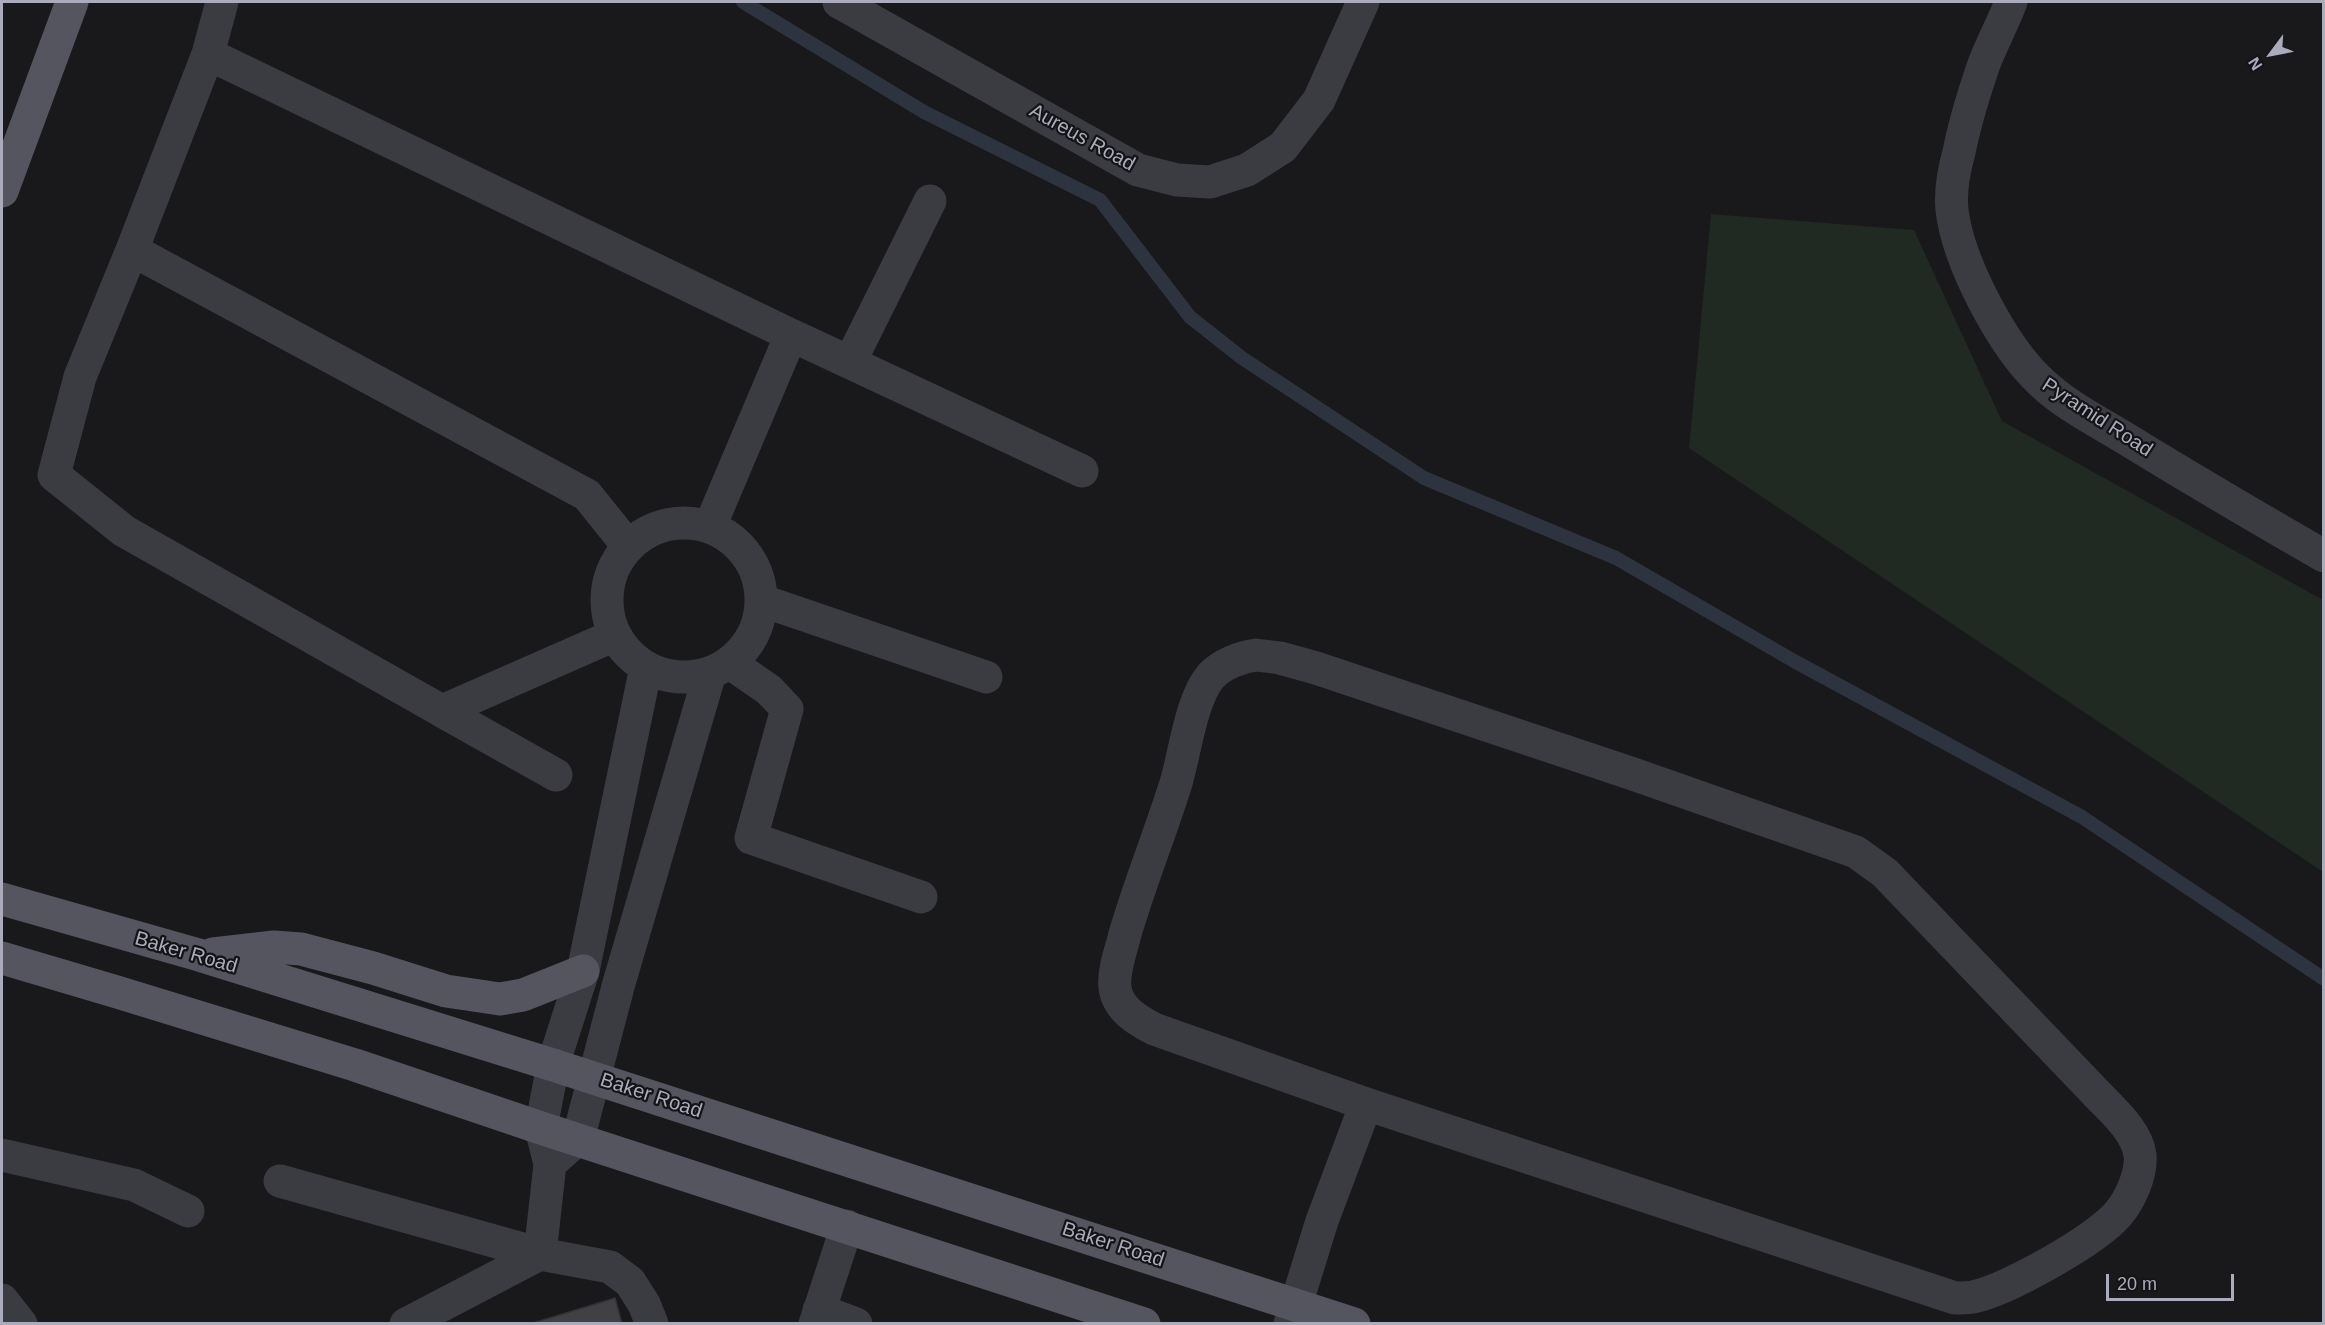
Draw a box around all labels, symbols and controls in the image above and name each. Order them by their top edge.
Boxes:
north arrow [2241,24,2301,84]
text: N [2245,54,2266,73]
street label: Aureus Road [1025,99,1139,177]
street label: Pyramid Road [2037,373,2157,463]
street label: Baker Road [132,927,240,979]
street label: Baker Road [597,1068,705,1124]
street label: Baker Road [1059,1217,1167,1273]
scale bar [2109,1262,2236,1300]
text: 20 m [2117,1274,2157,1294]

